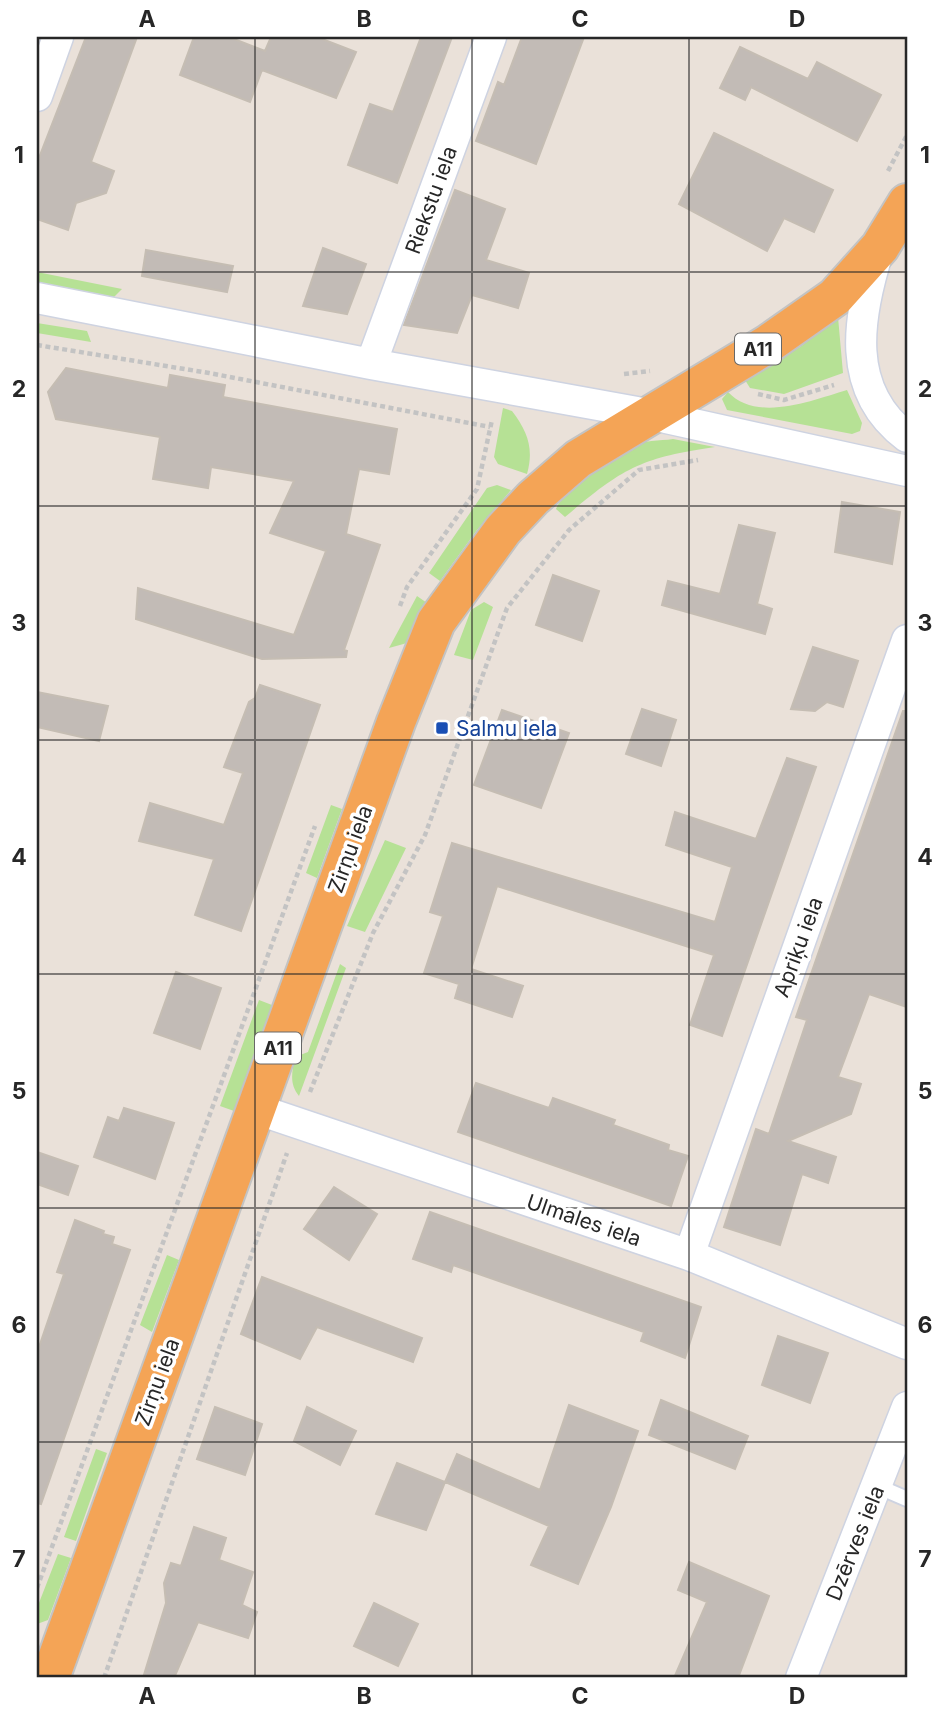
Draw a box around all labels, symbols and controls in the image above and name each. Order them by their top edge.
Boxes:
text: A [138,5,156,33]
text: B [356,5,372,33]
text: C [571,5,589,33]
text: D [789,5,805,33]
text: 1 [14,141,24,169]
text: 1 [920,141,930,169]
street label: Riekstu iela [400,143,462,257]
road number: A11 [735,334,781,364]
text: 2 [12,375,26,403]
text: 2 [918,375,932,403]
text: 3 [12,609,26,637]
text: 3 [918,609,932,637]
place label: Salmu iela [456,716,557,741]
marker: Salmu iela [434,720,450,736]
street label: Zirņu iela [323,802,378,897]
text: 4 [11,843,27,871]
text: 4 [917,843,933,871]
street label: Apriķu iela [768,894,829,1001]
road number: A11 [255,1032,301,1064]
text: 5 [12,1077,26,1105]
text: 5 [918,1077,932,1105]
street label: Ulmales iela [523,1189,645,1251]
text: 6 [12,1311,26,1339]
text: 6 [918,1311,932,1339]
street label: Zirņu iela [130,1335,185,1430]
street label: Dzērves iela [821,1482,889,1604]
text: 7 [12,1545,26,1573]
text: 7 [918,1545,932,1573]
text: A [138,1682,156,1710]
text: B [356,1682,372,1710]
text: C [571,1682,589,1710]
text: D [789,1682,805,1710]

